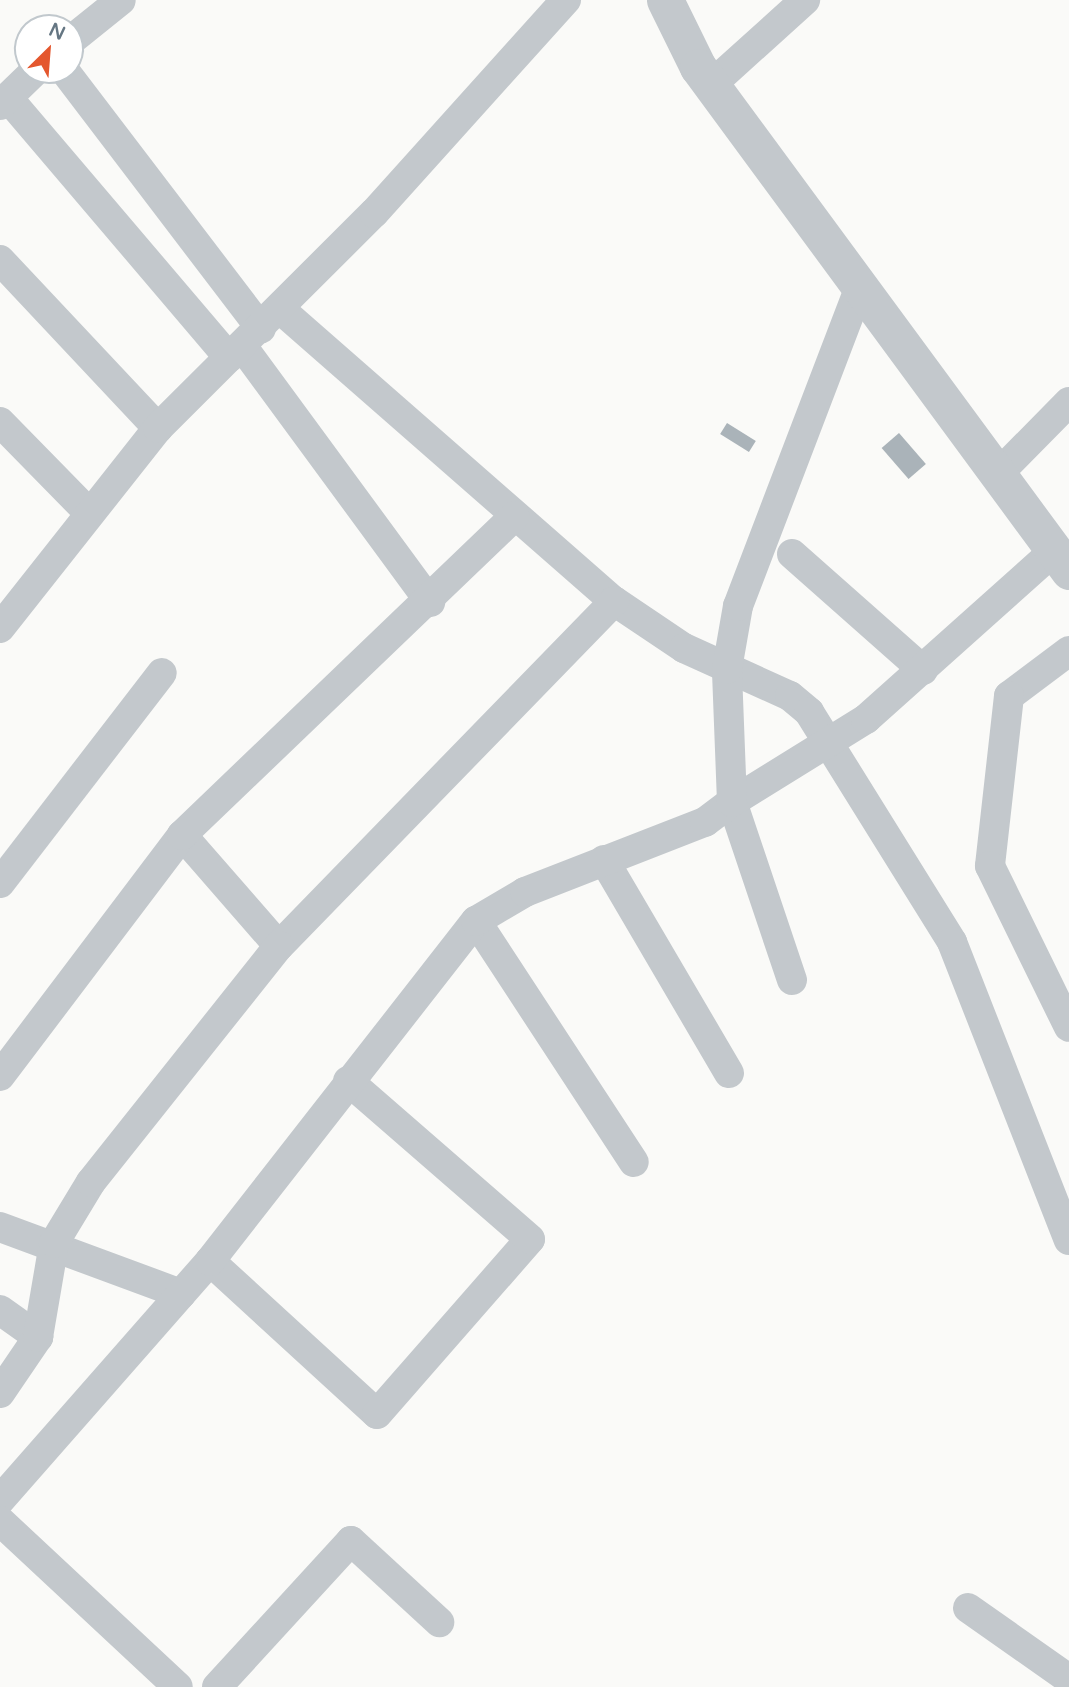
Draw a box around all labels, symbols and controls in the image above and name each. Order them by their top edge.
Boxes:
north arrow [14,14,84,84]
text: N [45,19,69,45]

